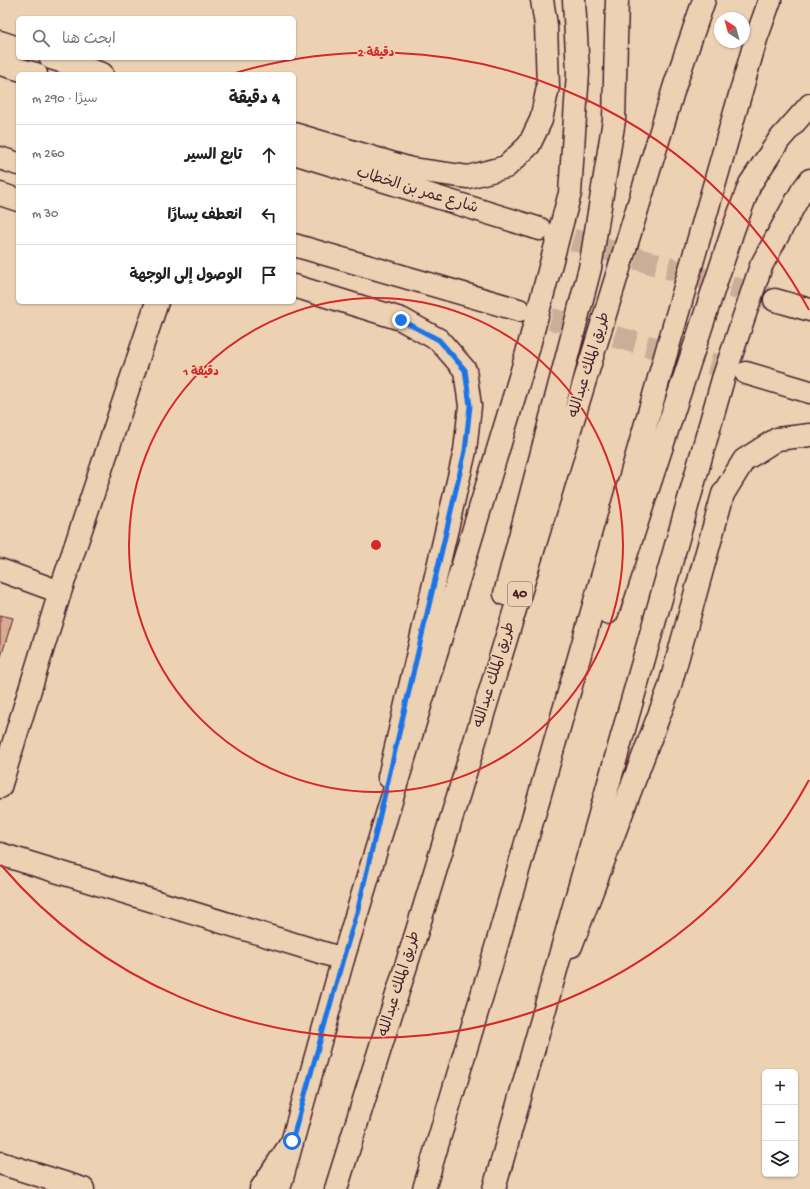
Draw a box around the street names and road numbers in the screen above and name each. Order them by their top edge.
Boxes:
street label: شارع عمر بن الخطاب [354,164,480,218]
street label: طريق الملك عبدالله [565,310,615,420]
road number: 40 [508,582,532,606]
street label: طريق الملك عبدالله [470,620,520,730]
street label: طريق الملك عبدالله [375,929,425,1039]

